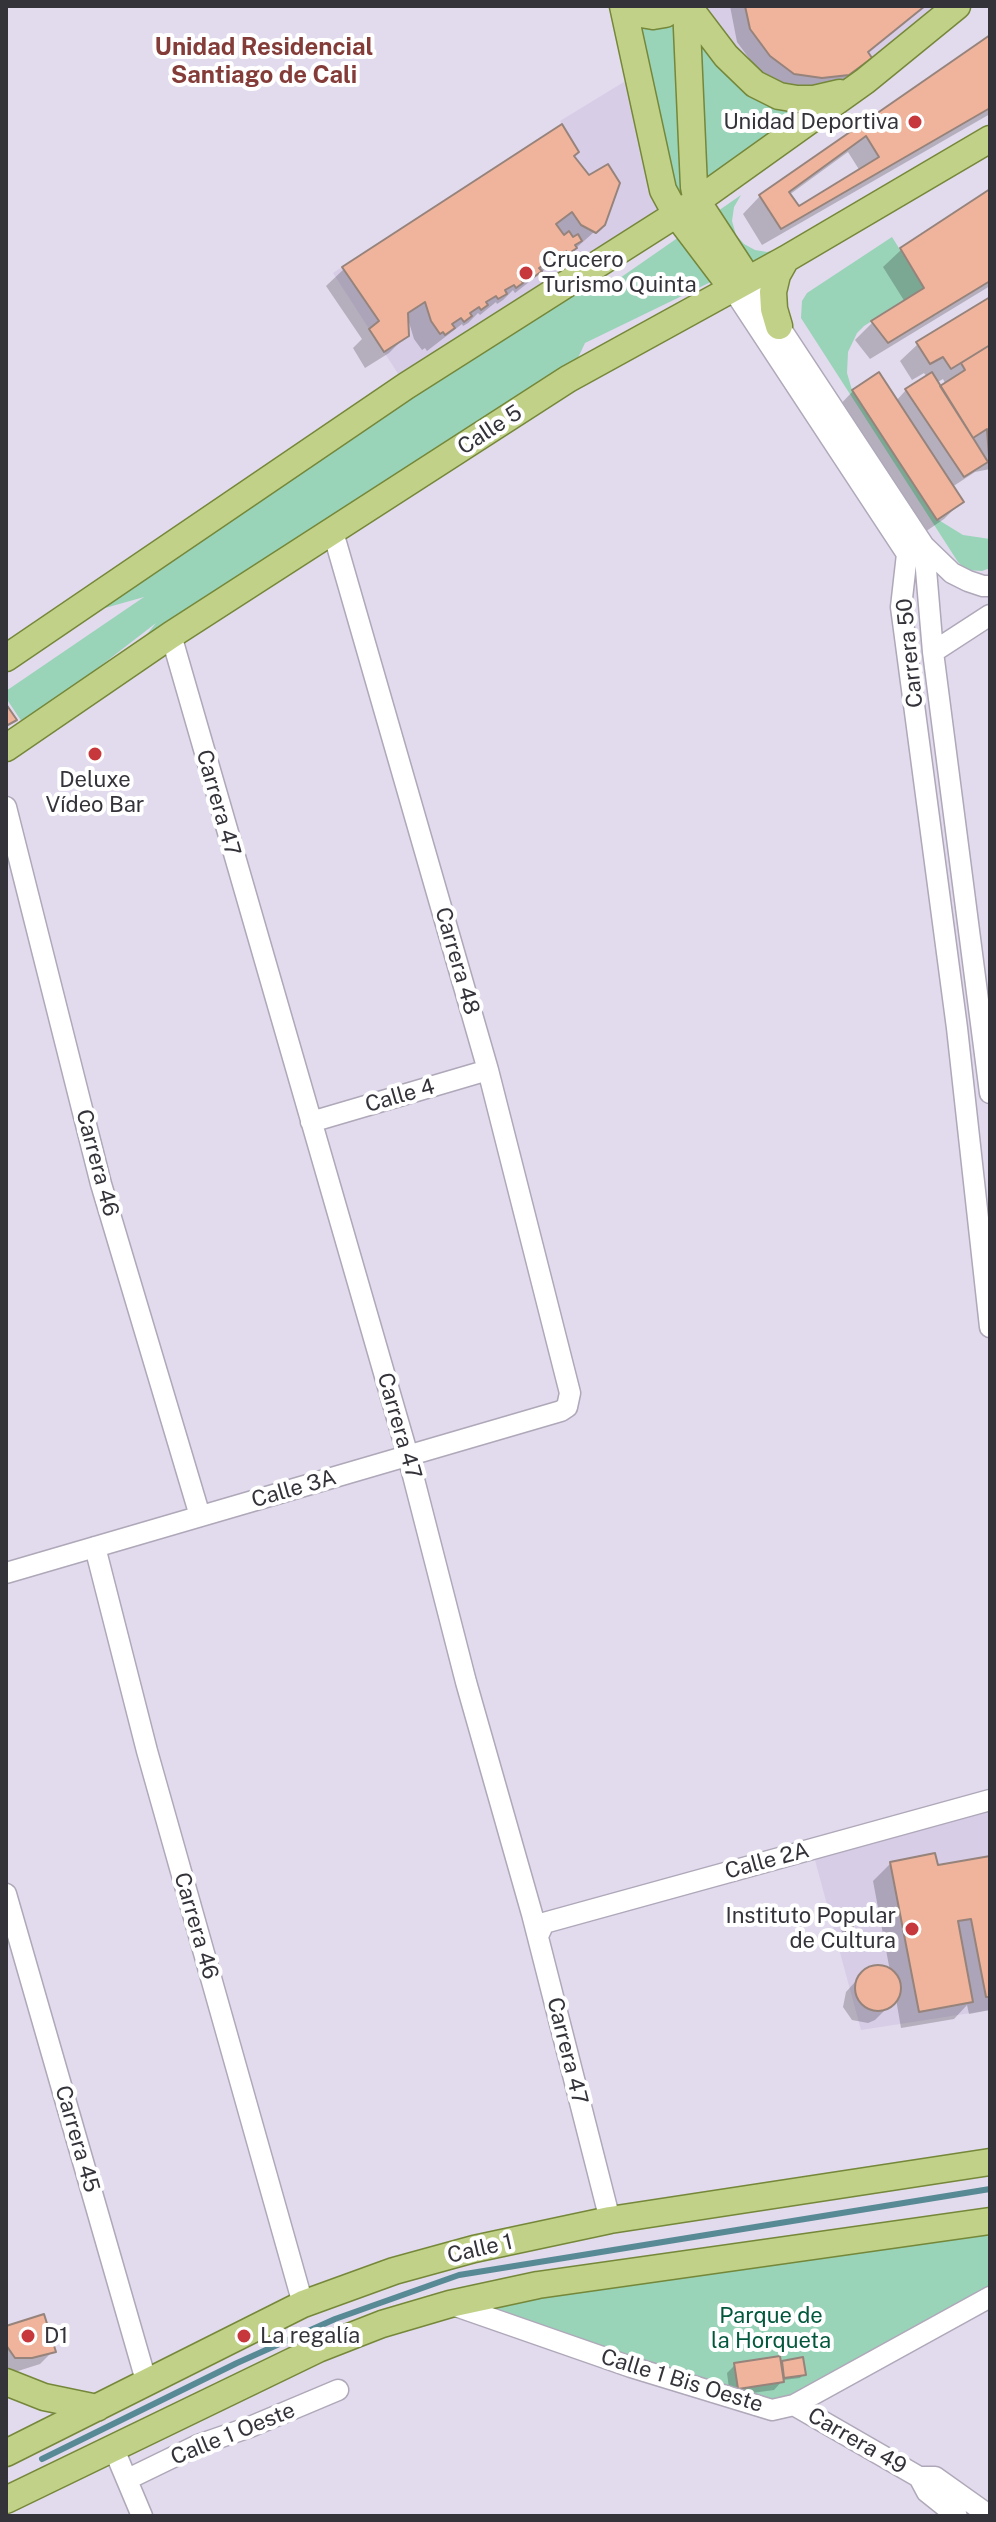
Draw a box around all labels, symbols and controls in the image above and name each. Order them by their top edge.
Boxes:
district label: Unidad Residencial Santiago de Cali [155,34,373,90]
place label: Unidad Deportiva [723,109,899,135]
marker: Unidad Deportiva [906,113,924,131]
place label: Crucero Turismo Quinta [542,247,697,298]
marker: Crucero Turismo Quinta [517,264,535,282]
street label: Calle 5 [453,399,527,461]
street label: Carrera 50 [891,597,929,709]
marker: Deluxe Vídeo Bar [86,745,104,763]
street label: Carrera 47 [190,747,246,859]
place label: Deluxe Vídeo Bar [46,767,144,818]
street label: Carrera 48 [429,904,485,1018]
street label: Calle 4 [362,1073,438,1119]
street label: Carrera 46 [70,1107,124,1219]
street label: Carrera 47 [371,1370,427,1482]
street label: Calle 3A [249,1464,339,1514]
street label: Calle 2A [722,1837,812,1885]
street label: Carrera 46 [168,1870,224,1982]
place label: Instituto Popular de Cultura [725,1903,896,1954]
marker: Instituto Popular de Cultura [903,1920,921,1938]
street label: Carrera 47 [541,1995,593,2107]
street label: Carrera 45 [49,2082,105,2196]
street label: Calle 1 [445,2229,515,2269]
park label: Parque de la Horqueta [711,2303,831,2354]
place label: D1 [44,2323,68,2349]
place label: La regalía [260,2323,360,2349]
marker: D1 [19,2327,37,2345]
marker: La regalía [235,2327,253,2345]
street label: Calle 1 Bis Oeste [598,2344,766,2418]
street label: Calle 1 Oeste [167,2397,299,2471]
street label: Carrera 49 [803,2402,911,2480]

